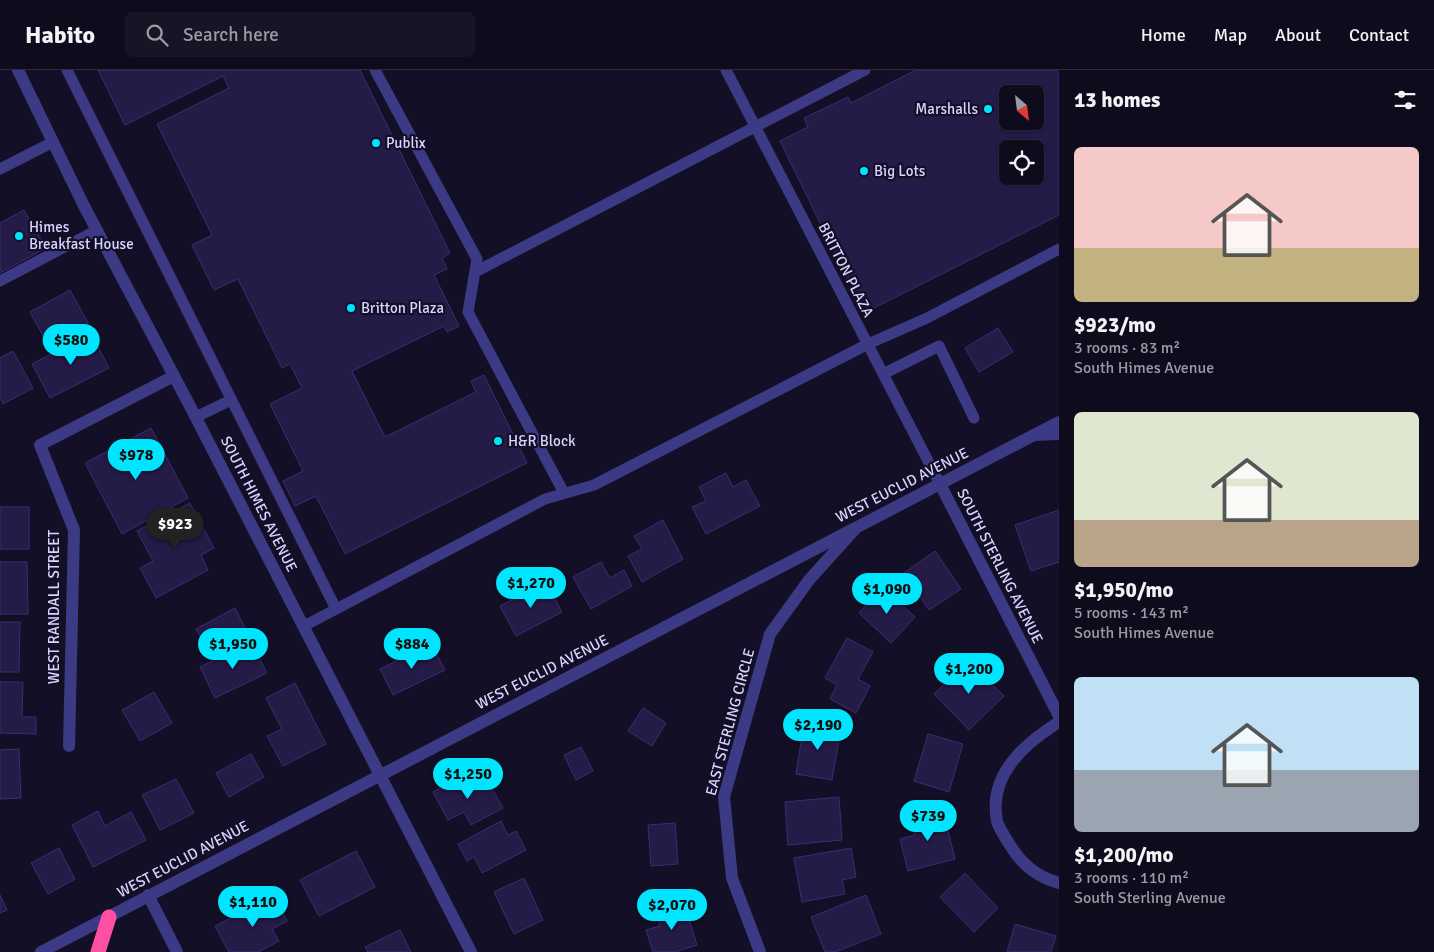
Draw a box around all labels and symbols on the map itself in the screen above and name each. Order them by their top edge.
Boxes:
north arrow [999,85,1044,130]
place label: Marshalls [915,100,978,118]
marker: Marshalls [982,103,994,115]
place label: Publix [386,134,426,152]
marker: Publix [370,137,382,149]
place label: Big Lots [874,162,926,180]
marker: Big Lots [858,165,870,177]
place label: Himes Breakfast House [29,218,134,253]
street label: BRITTON PLAZA [814,220,878,320]
marker: Himes Breakfast House [13,230,25,242]
place label: Britton Plaza [361,299,444,317]
marker: Britton Plaza [345,302,357,314]
pin: $580 [41,324,101,366]
place label: H&R Block [508,432,576,450]
street label: SOUTH HIMES AVENUE [217,433,301,575]
marker: H&R Block [492,435,504,447]
pin: $978 [106,438,166,481]
street label: WEST EUCLID AVENUE [833,444,971,526]
street label: SOUTH STERLING AVENUE [953,486,1047,646]
pin: $923 [145,508,205,550]
street label: WEST RANDALL STREET [45,529,63,684]
pin: $1,270 [490,566,572,609]
pin: $1,090 [846,572,928,615]
pin: $1,950 [192,628,274,670]
pin: $884 [382,628,442,670]
street label: WEST EUCLID AVENUE [473,631,611,713]
street label: EAST STERLING CIRCLE [702,646,758,798]
pin: $1,200 [928,652,1010,695]
pin: $2,190 [777,708,859,751]
pin: $1,250 [427,758,509,800]
pin: $739 [898,800,958,842]
street label: WEST EUCLID AVENUE [114,817,252,901]
pin: $1,110 [212,886,294,928]
pin: $2,070 [631,888,713,931]

